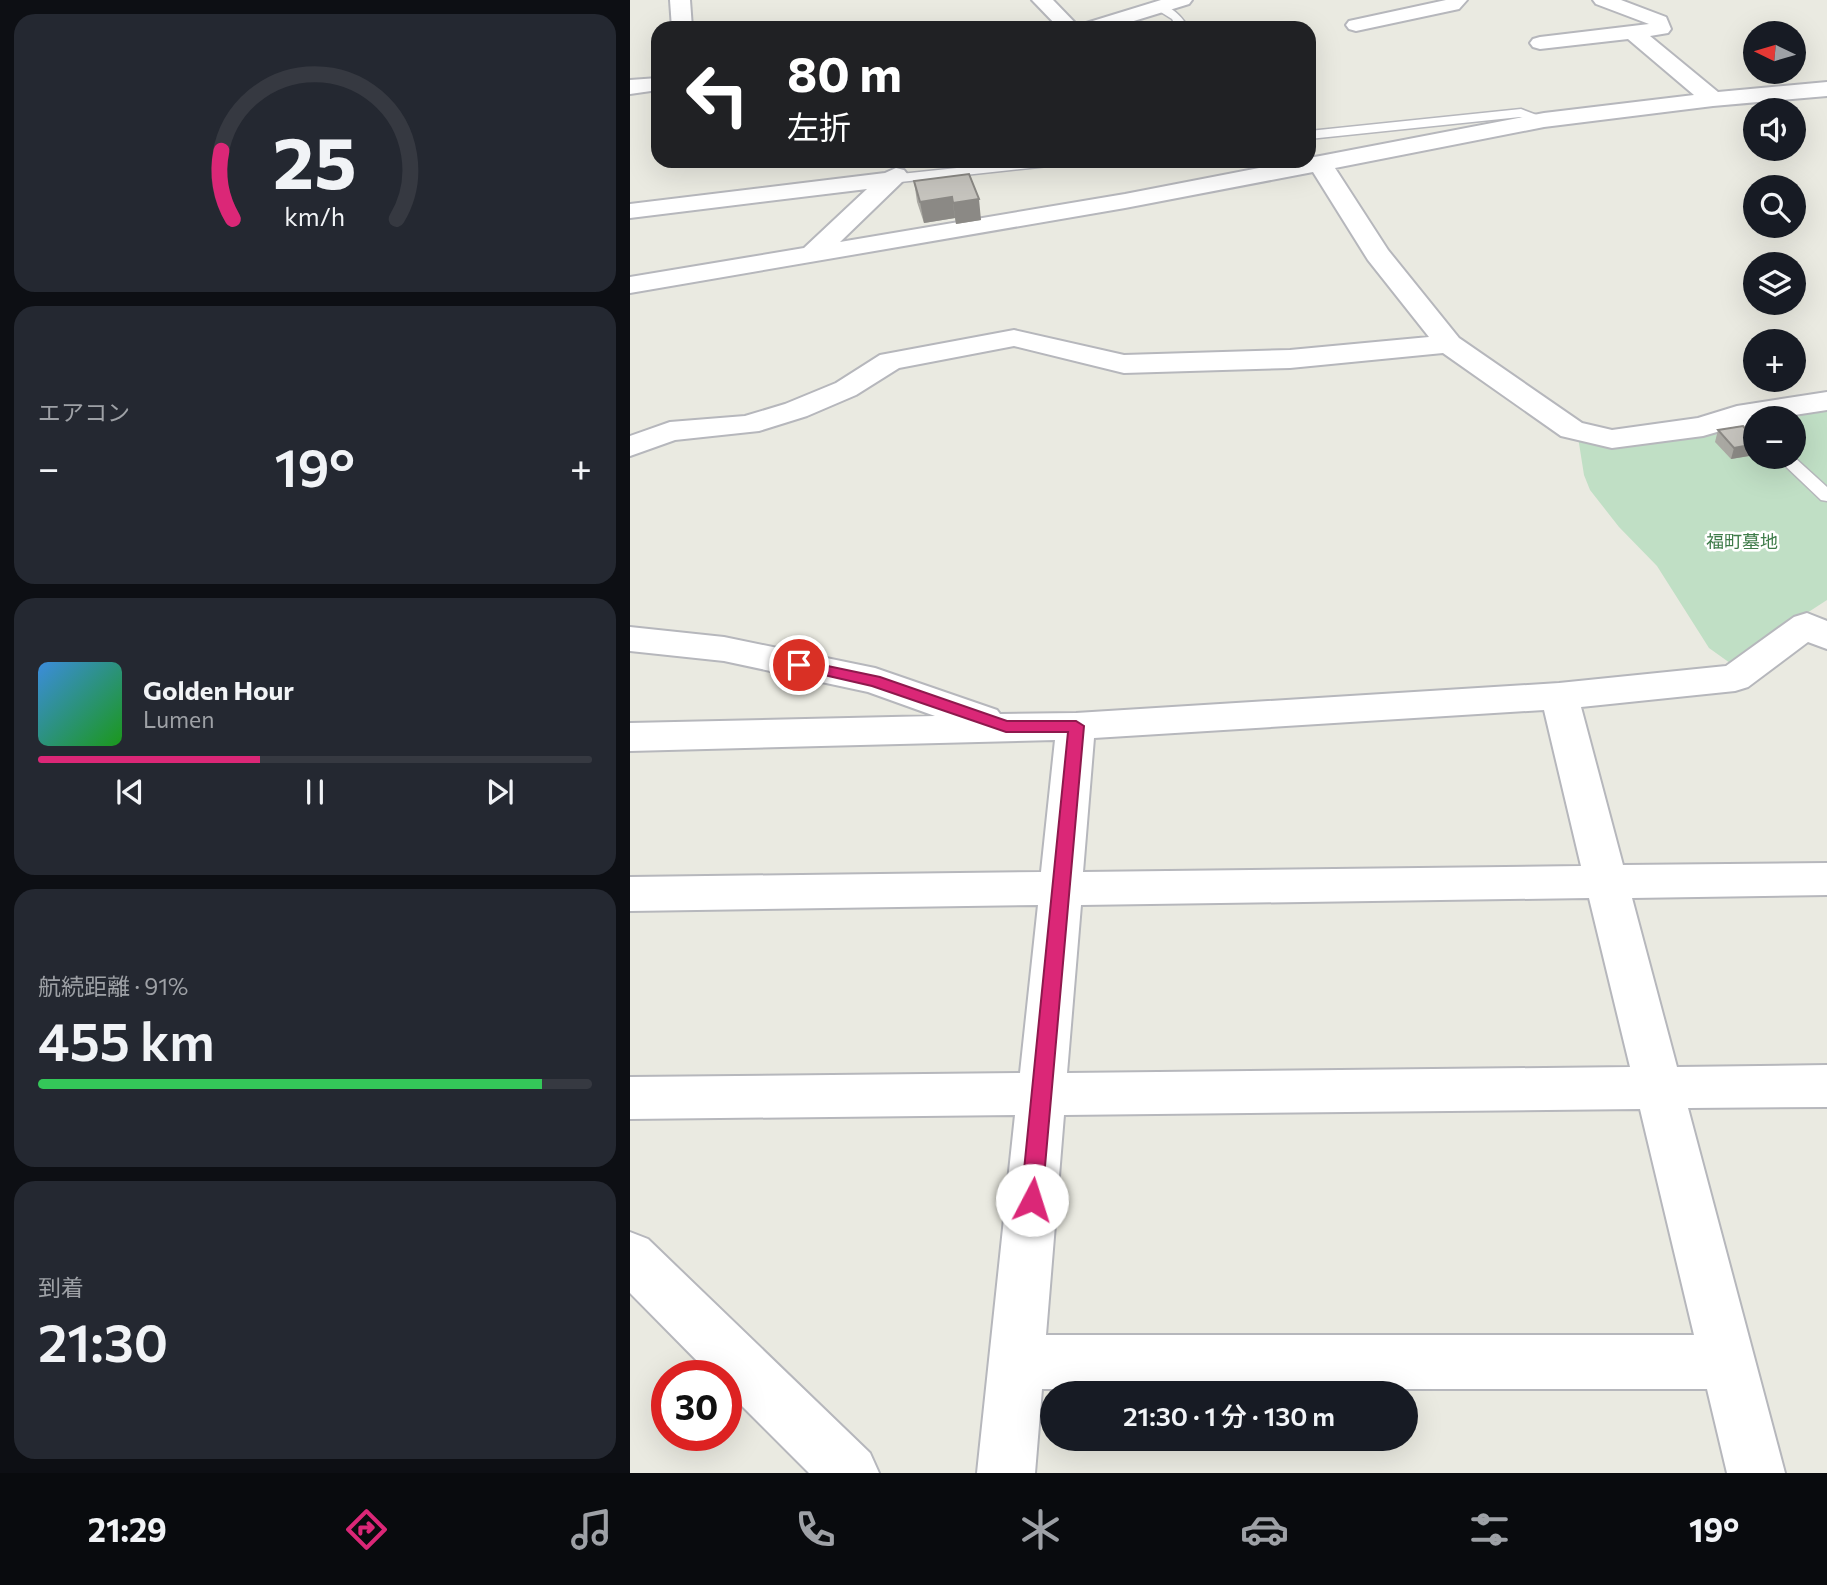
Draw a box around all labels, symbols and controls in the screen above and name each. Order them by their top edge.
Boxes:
north arrow [1743,21,1806,84]
map controls [1743,21,1806,469]
text: 80 m [787,42,902,102]
icon: left [672,49,763,140]
button: sound [1743,98,1806,161]
text: 左折 [787,106,851,146]
text: 25 [273,115,357,204]
button: search [1743,175,1806,238]
text: km/h [285,201,345,231]
button: layers [1743,252,1806,315]
button: + [1743,329,1806,392]
text: エアコン [38,398,130,426]
button: − [1743,406,1806,469]
text: 19° [274,434,355,498]
text: − [38,443,60,490]
text: + [570,443,592,490]
park label: 福町墓地 [1706,530,1778,552]
pin [769,635,829,695]
icon: arrive [780,646,818,684]
text: Golden Hour [143,674,294,705]
text: Lumen [143,705,214,733]
icon: previous [111,773,149,811]
icon: pause [296,773,334,811]
icon: next [481,773,519,811]
text: 航続距離 · 91% [38,972,188,1000]
text: 455 km [38,1008,215,1072]
position arrow [995,1163,1069,1237]
text: 到着 [38,1273,84,1301]
text: 21:30 [38,1309,168,1373]
speed limit sign: 30 [651,1360,742,1451]
text: 21:30 · 1 分 · 130 m [1123,1400,1335,1431]
icon: directions [342,1505,391,1554]
icon: music [567,1505,616,1554]
icon: phone [791,1505,840,1554]
icon: climate [1016,1505,1065,1554]
icon: car [1240,1505,1289,1554]
icon: filters [1465,1505,1514,1554]
text: 21:29 [88,1509,167,1549]
text: 19° [1689,1509,1739,1549]

